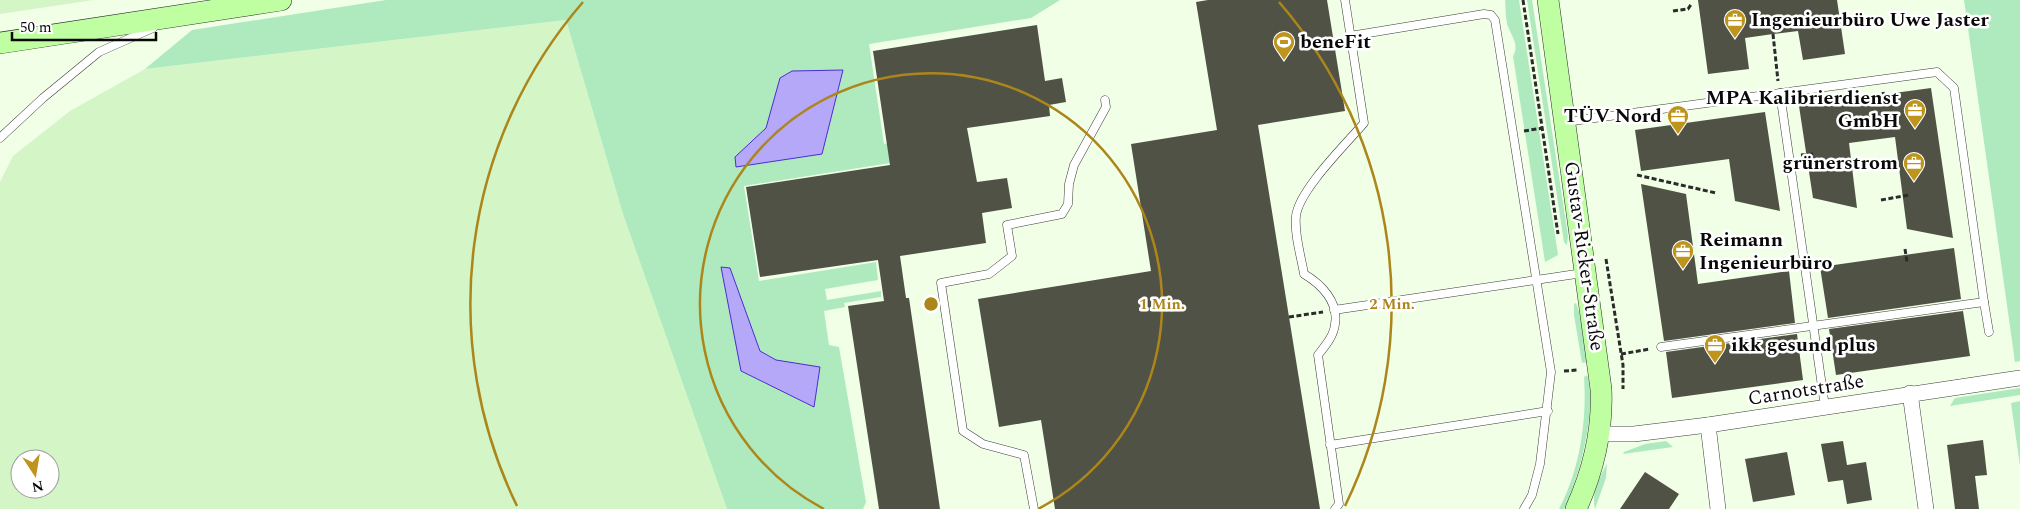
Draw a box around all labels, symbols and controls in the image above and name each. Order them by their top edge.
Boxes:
place label: Ingenieurbüro Uwe Jaster [1751,5,1989,35]
office icon: Ingenieurbüro Uwe Jaster [1723,8,1747,39]
scale bar [12,10,156,42]
text: 50 m [20,16,52,39]
place label: beneFit [1300,27,1371,57]
sports icon: beneFit [1272,30,1296,61]
place label: MPA Kalibrierdienst GmbH [1706,83,1899,136]
office icon: MPA Kalibrierdienst GmbH [1903,98,1927,129]
place label: TÜV Nord [1564,101,1662,131]
office icon: TÜV Nord [1666,104,1690,135]
place label: grünerstrom [1782,148,1898,178]
office icon: grünerstrom [1902,151,1926,182]
street label: Gustav-Ricker-Straße [1556,159,1612,353]
place label: Reimann Ingenieurbüro [1699,225,1832,278]
office icon: Reimann Ingenieurbüro [1671,239,1695,270]
text: 1 Min. [1139,293,1185,316]
text: 2 Min. [1369,293,1415,316]
centre of rings [922,295,940,313]
place label: ikk gesund plus [1731,330,1876,360]
office icon: ikk gesund plus [1703,333,1727,364]
street label: Carnotstraße [1746,366,1866,414]
north arrow [10,449,60,499]
text: N [30,475,45,498]

